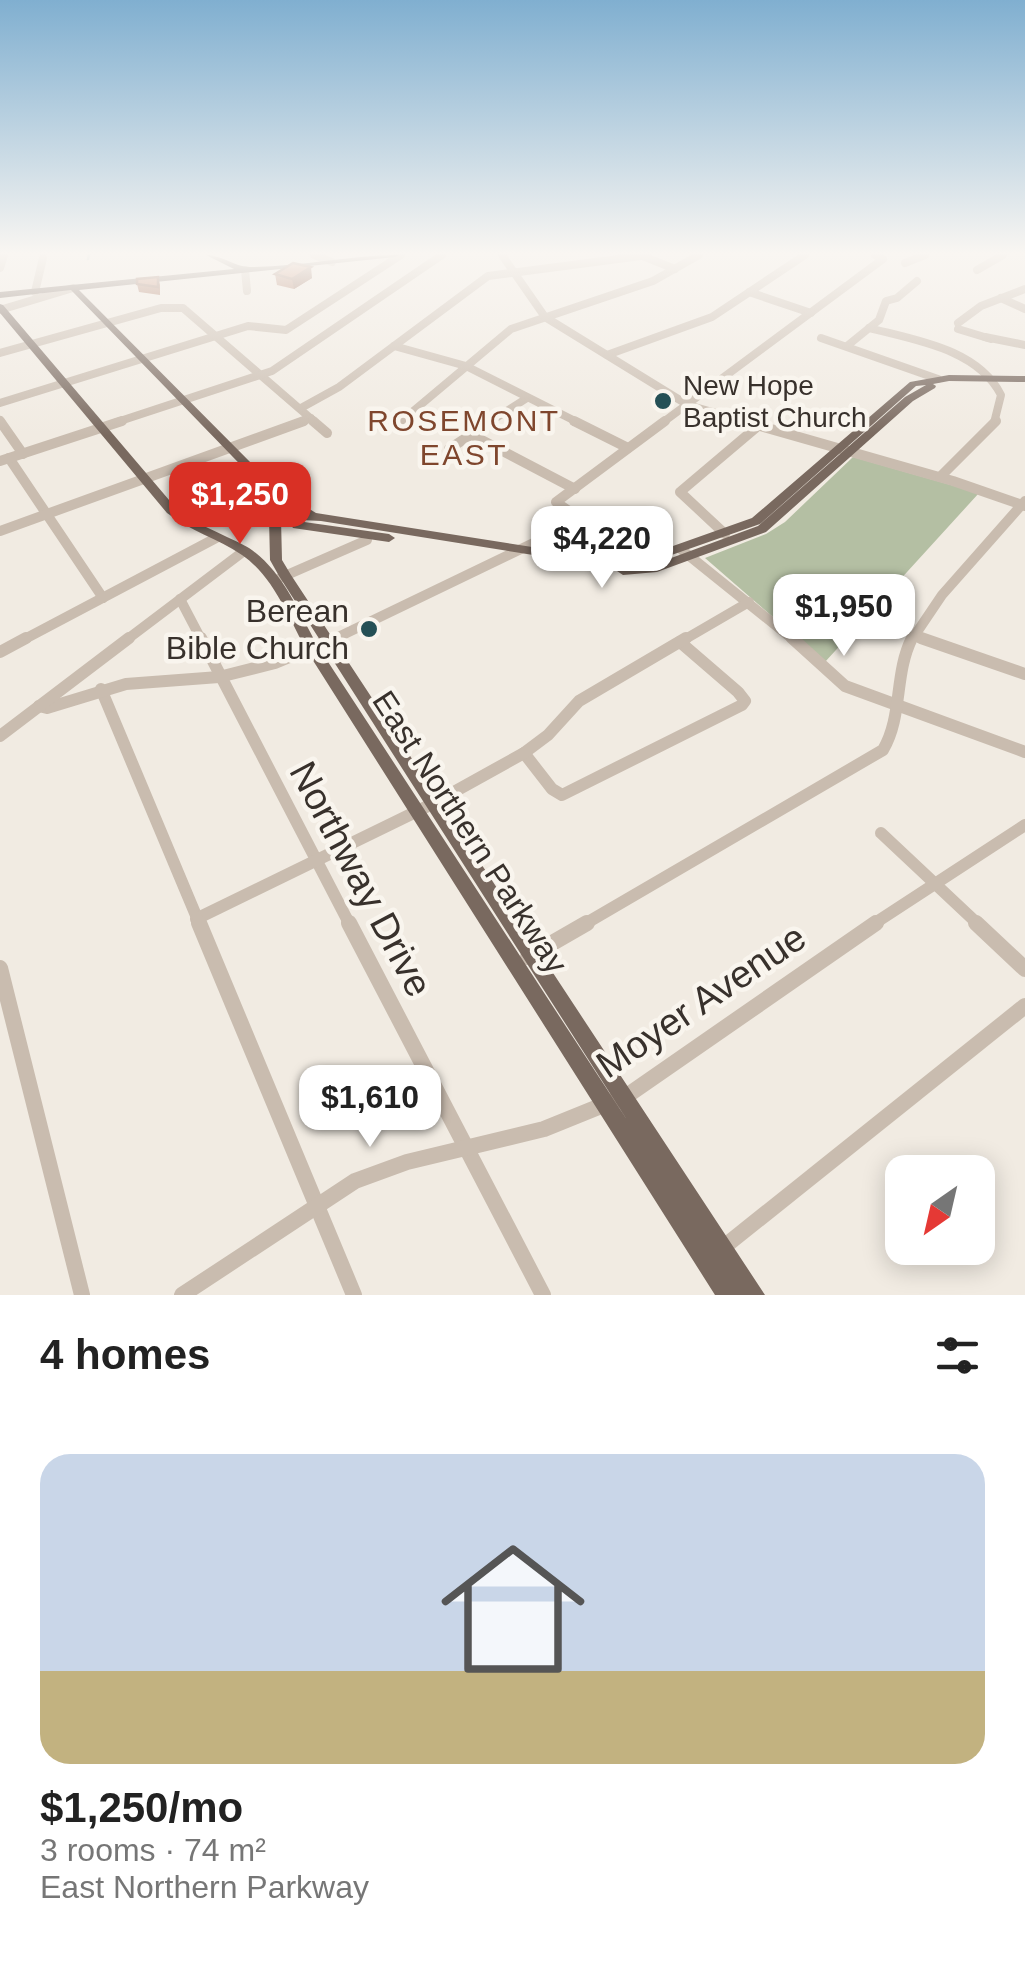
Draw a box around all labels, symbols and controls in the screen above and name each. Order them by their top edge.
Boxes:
place label: New Hope Baptist Church [683,370,867,433]
marker: New Hope Baptist Church [652,390,674,412]
district label: ROSEMONT EAST [367,404,561,471]
pin: $1,250 [159,462,321,547]
text: $1,250 [191,476,289,512]
pin: $4,220 [521,506,683,591]
text: $4,220 [553,520,651,556]
pin: $1,950 [763,574,925,659]
text: $1,950 [795,588,893,624]
place label: Berean Bible Church [166,593,349,666]
marker: Berean Bible Church [358,618,380,640]
street label: East Northern Parkway [365,684,575,980]
street label: Northway Drive [281,754,441,1004]
street label: Moyer Avenue [589,916,813,1086]
pin: $1,610 [289,1065,451,1150]
text: $1,610 [321,1079,419,1115]
north arrow [885,1155,995,1265]
map controls [885,1155,995,1265]
icon: filters [930,1328,985,1383]
text: 4 homes [40,1331,210,1378]
icon: home [423,1519,603,1699]
text: $1,250/mo [40,1784,243,1831]
text: 3 rooms · 74 m² [40,1832,266,1868]
text: East Northern Parkway [40,1869,369,1905]

